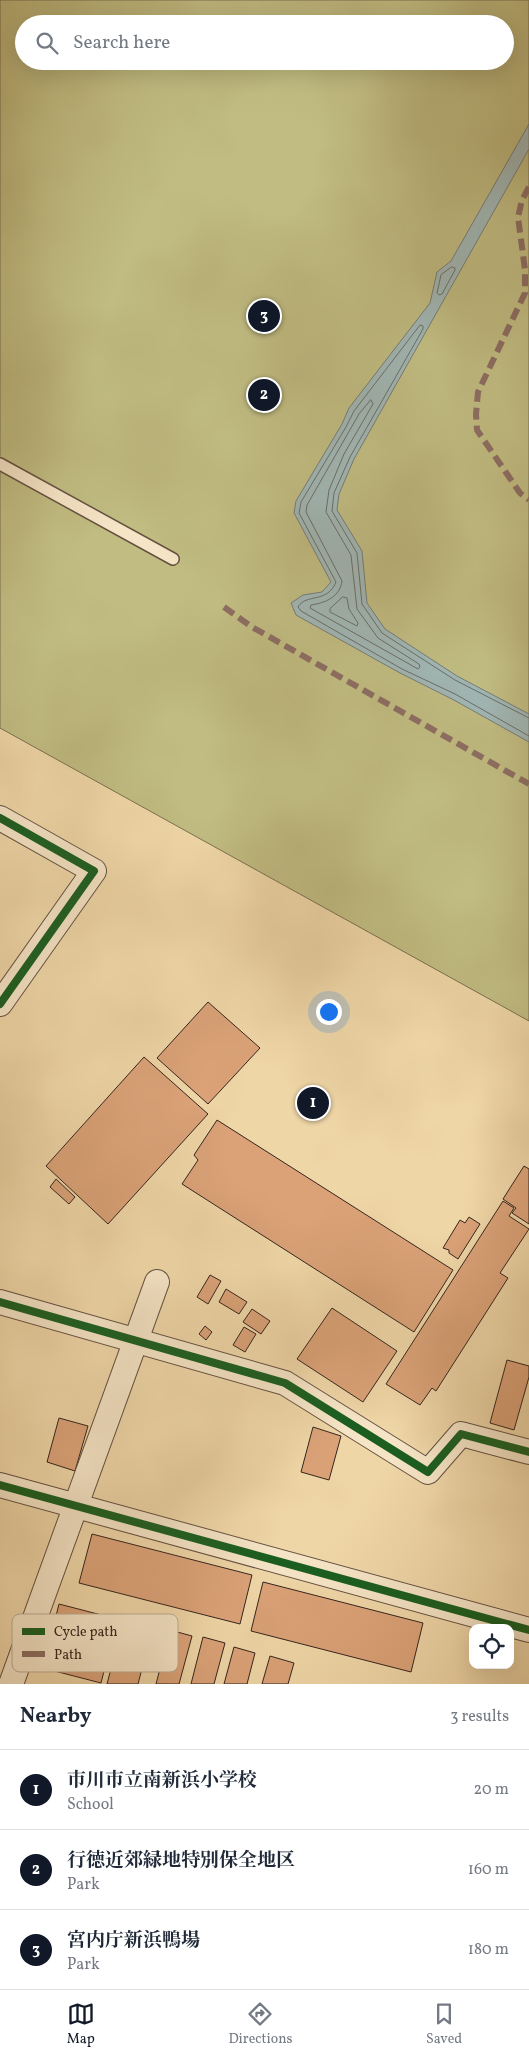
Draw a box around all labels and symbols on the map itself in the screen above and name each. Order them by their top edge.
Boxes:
pin: 3 [248,297,280,335]
pin: 2 [248,376,280,414]
your location [316,999,342,1025]
pin: 1 [297,1084,329,1122]
legend [12,1614,178,1672]
text: Cycle path [54,1623,118,1642]
text: Path [54,1646,82,1665]

